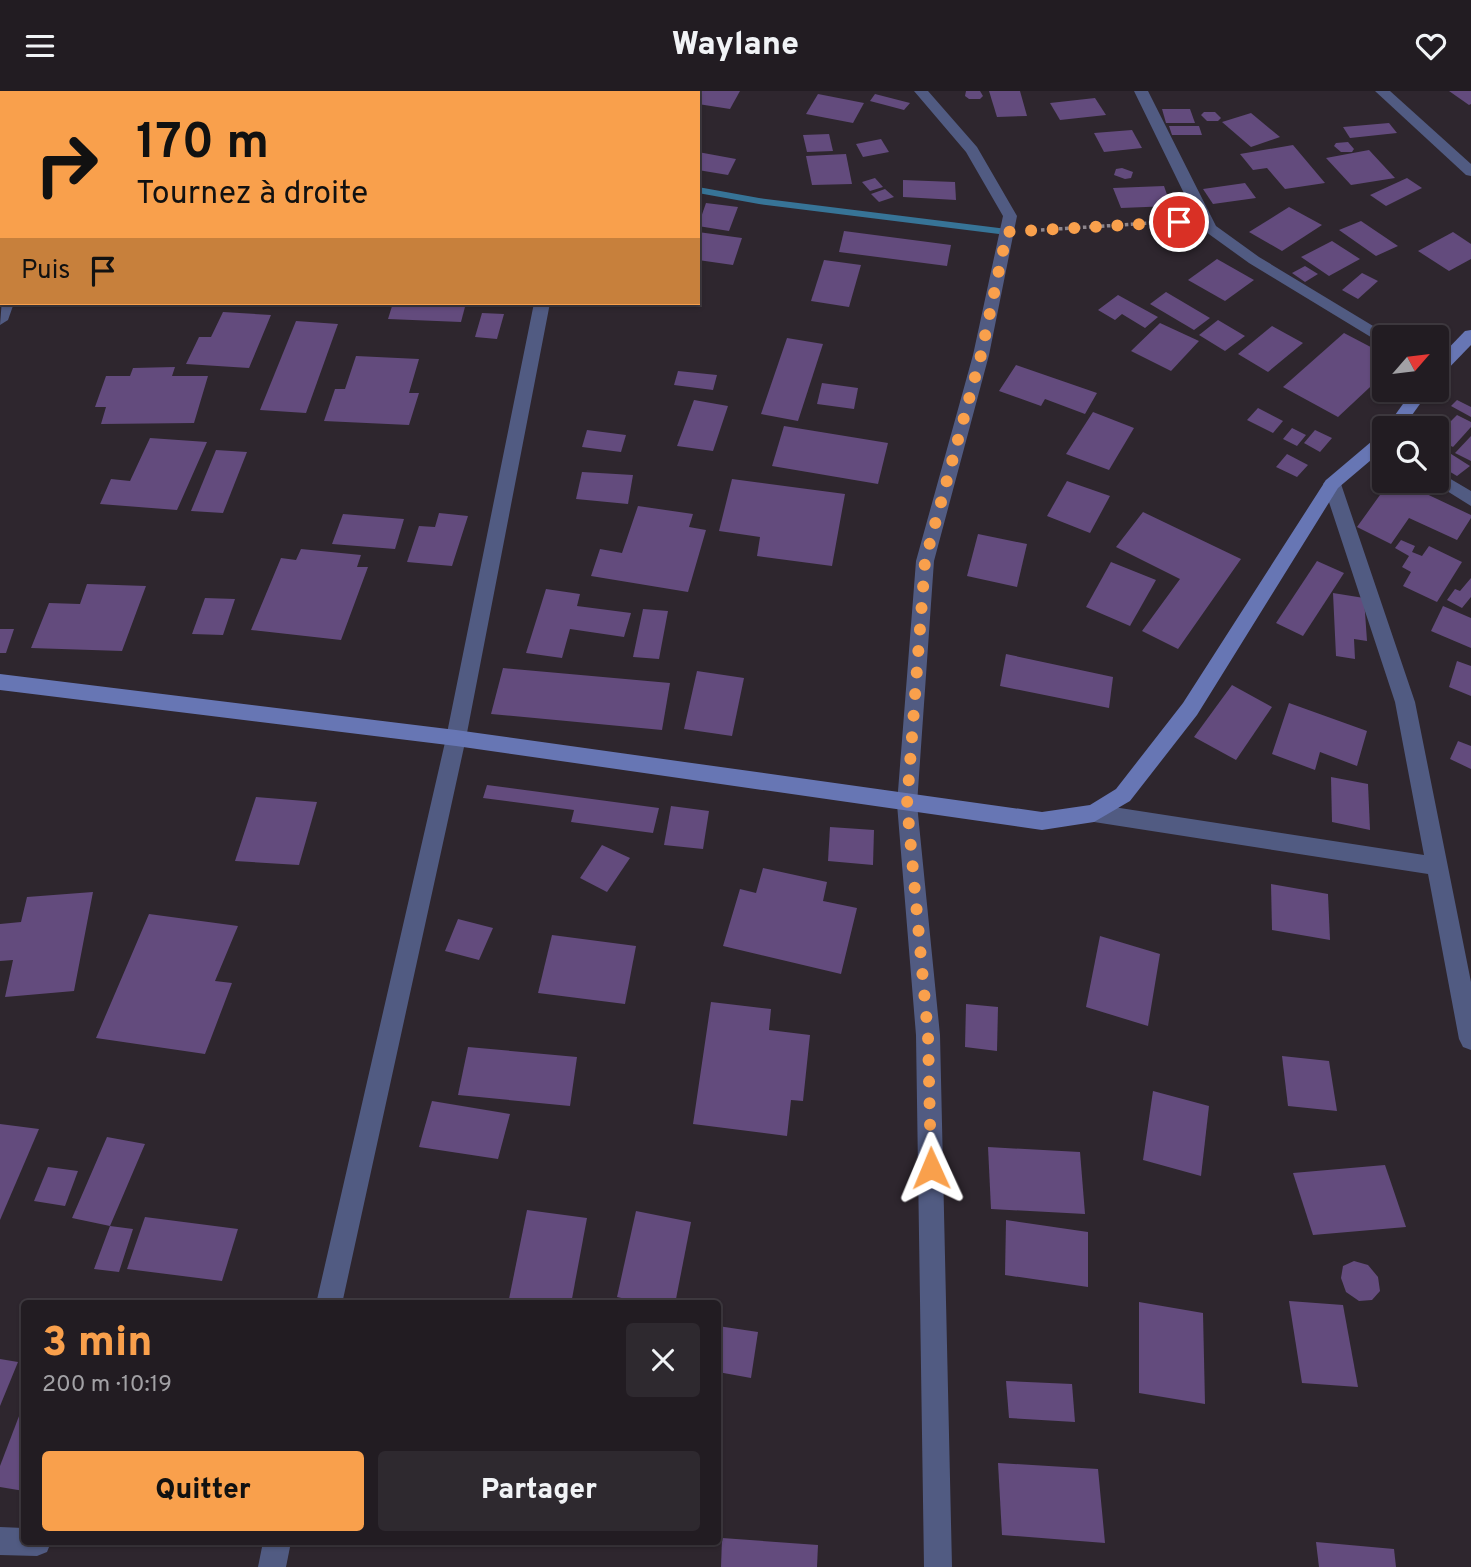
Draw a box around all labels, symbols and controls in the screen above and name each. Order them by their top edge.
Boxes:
text: Waylane [672,26,799,66]
icon: menu [21,27,59,65]
icon: heart [1412,27,1450,65]
text: 170 m [136,114,269,176]
icon: right [21,119,112,210]
text: Tournez à droite [136,175,368,215]
pin [1149,192,1209,252]
icon: arrive [1160,203,1198,241]
icon: arrive [84,252,122,290]
text: Puis [21,255,70,288]
north arrow [1372,325,1449,403]
map controls [1372,325,1449,493]
button: search [1372,416,1449,493]
position arrow [894,1131,968,1205]
text: 3 min [42,1318,153,1371]
button: close [626,1323,700,1397]
text: 200 m · 10:19 [42,1371,172,1400]
button: Quitter [42,1451,364,1531]
button: Partager [378,1451,700,1531]

